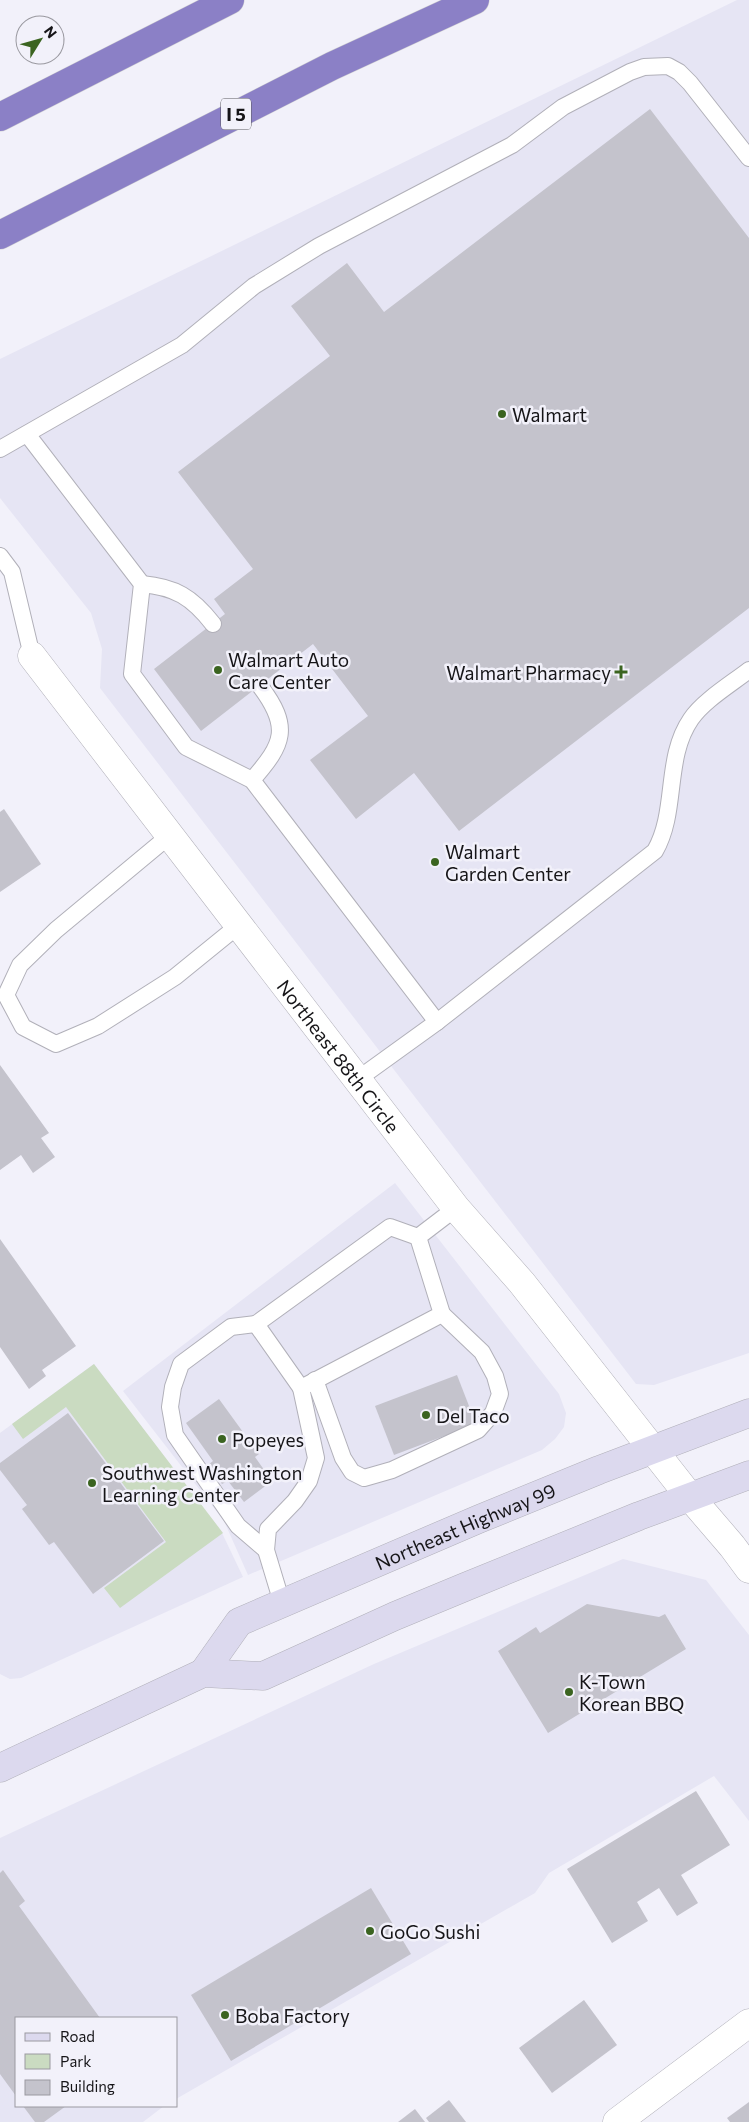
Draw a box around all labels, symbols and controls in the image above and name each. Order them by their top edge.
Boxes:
north arrow [15,15,65,65]
text: N [41,23,61,41]
road number: I 5 [221,98,251,130]
place label: Walmart [512,403,587,426]
marker: Walmart [496,408,508,420]
place label: Walmart Auto Care Center [228,648,349,693]
place label: Walmart Pharmacy [446,661,611,684]
marker: Walmart Auto Care Center [212,664,224,676]
marker: Walmart Pharmacy [615,666,627,678]
place label: Walmart Garden Center [445,840,571,885]
marker: Walmart Garden Center [429,856,441,868]
street label: Northeast 88th Circle [273,975,405,1137]
place label: Del Taco [436,1404,510,1427]
marker: Del Taco [420,1409,432,1421]
place label: Popeyes [232,1428,304,1451]
marker: Popeyes [216,1433,228,1445]
place label: Southwest Washington Learning Center [102,1461,302,1506]
marker: Southwest Washington Learning Center [86,1477,98,1489]
street label: Northeast Highway 99 [371,1478,558,1574]
place label: K-Town Korean BBQ [579,1670,684,1715]
marker: K-Town Korean BBQ [563,1686,575,1698]
place label: GoGo Sushi [380,1920,480,1943]
marker: GoGo Sushi [364,1925,376,1937]
place label: Boba Factory [235,2004,350,2027]
marker: Boba Factory [219,2009,231,2021]
legend [15,2017,178,2107]
text: Road [60,2027,95,2045]
text: Park [60,2052,91,2070]
text: Building [60,2077,115,2095]

